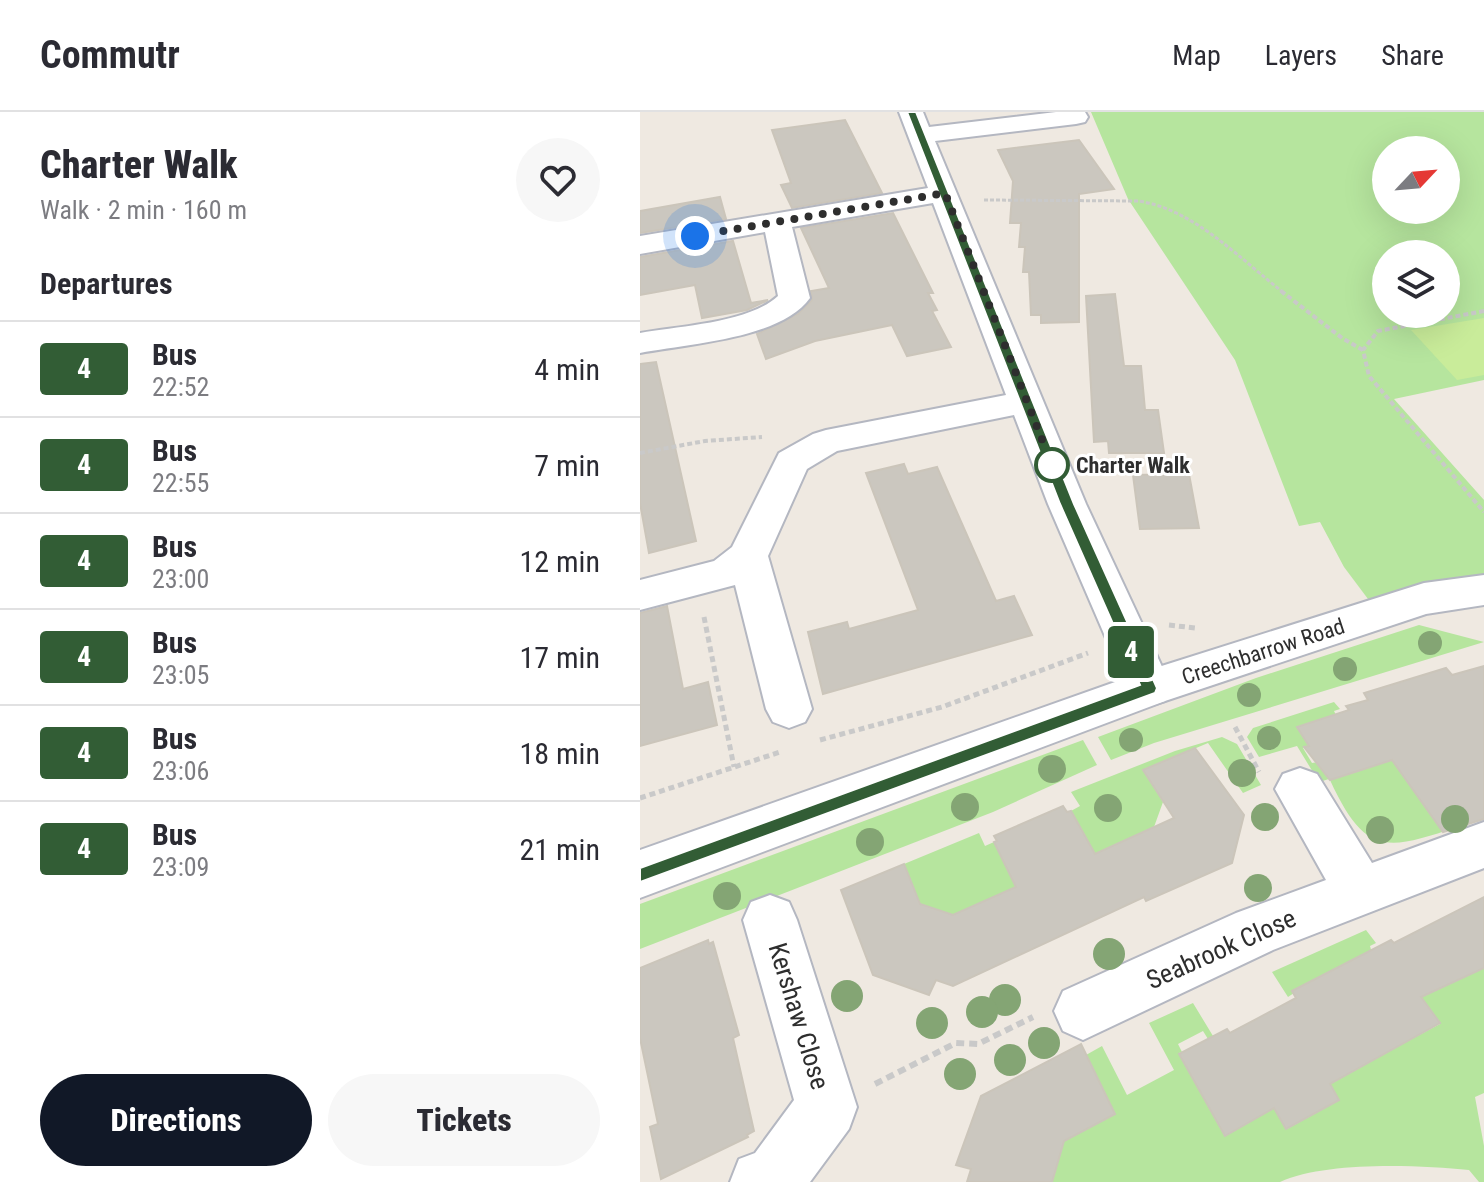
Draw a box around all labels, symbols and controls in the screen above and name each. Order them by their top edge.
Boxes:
text: Commutr [40,33,180,77]
text: Map [1172,39,1221,72]
text: Layers [1265,39,1337,72]
text: Share [1381,39,1444,72]
north arrow [1372,136,1460,224]
map controls [1372,136,1460,328]
button: heart [516,138,600,222]
text: Charter Walk [40,143,237,187]
text: Walk · 2 min · 160 m [40,195,247,225]
your location [675,216,715,256]
button: layers [1372,240,1460,328]
text: Departures [40,266,173,301]
text: Bus [152,337,197,372]
text: 4 [77,352,91,385]
text: 4 min [534,352,600,387]
text: 22:52 [152,372,209,402]
text: Bus [152,433,197,468]
text: 4 [77,448,91,481]
text: 7 min [534,448,600,483]
marker: Charter Walk [1035,448,1069,482]
place label: Charter Walk [1076,453,1190,478]
text: 22:55 [152,468,209,498]
text: Bus [152,529,197,564]
text: 4 [77,544,91,577]
text: 12 min [519,544,600,579]
text: 23:00 [152,564,209,594]
street label: Creechbarrow Road [1179,613,1348,690]
text: Bus [152,625,197,660]
line badge: 4 [1105,626,1157,678]
text: 4 [1124,635,1138,668]
text: 4 [77,640,91,673]
text: 17 min [519,640,600,675]
text: 23:05 [152,660,209,690]
text: Bus [152,721,197,756]
text: 4 [77,736,91,769]
text: 18 min [519,736,600,771]
text: 23:06 [152,756,209,786]
text: Bus [152,817,197,852]
text: 4 [77,832,91,865]
text: 21 min [519,832,600,867]
text: 23:09 [152,852,209,882]
street label: Seabrook Close [1142,903,1300,995]
street label: Kershaw Close [763,939,835,1093]
button: Directions [40,1074,312,1166]
button: Tickets [328,1074,600,1166]

